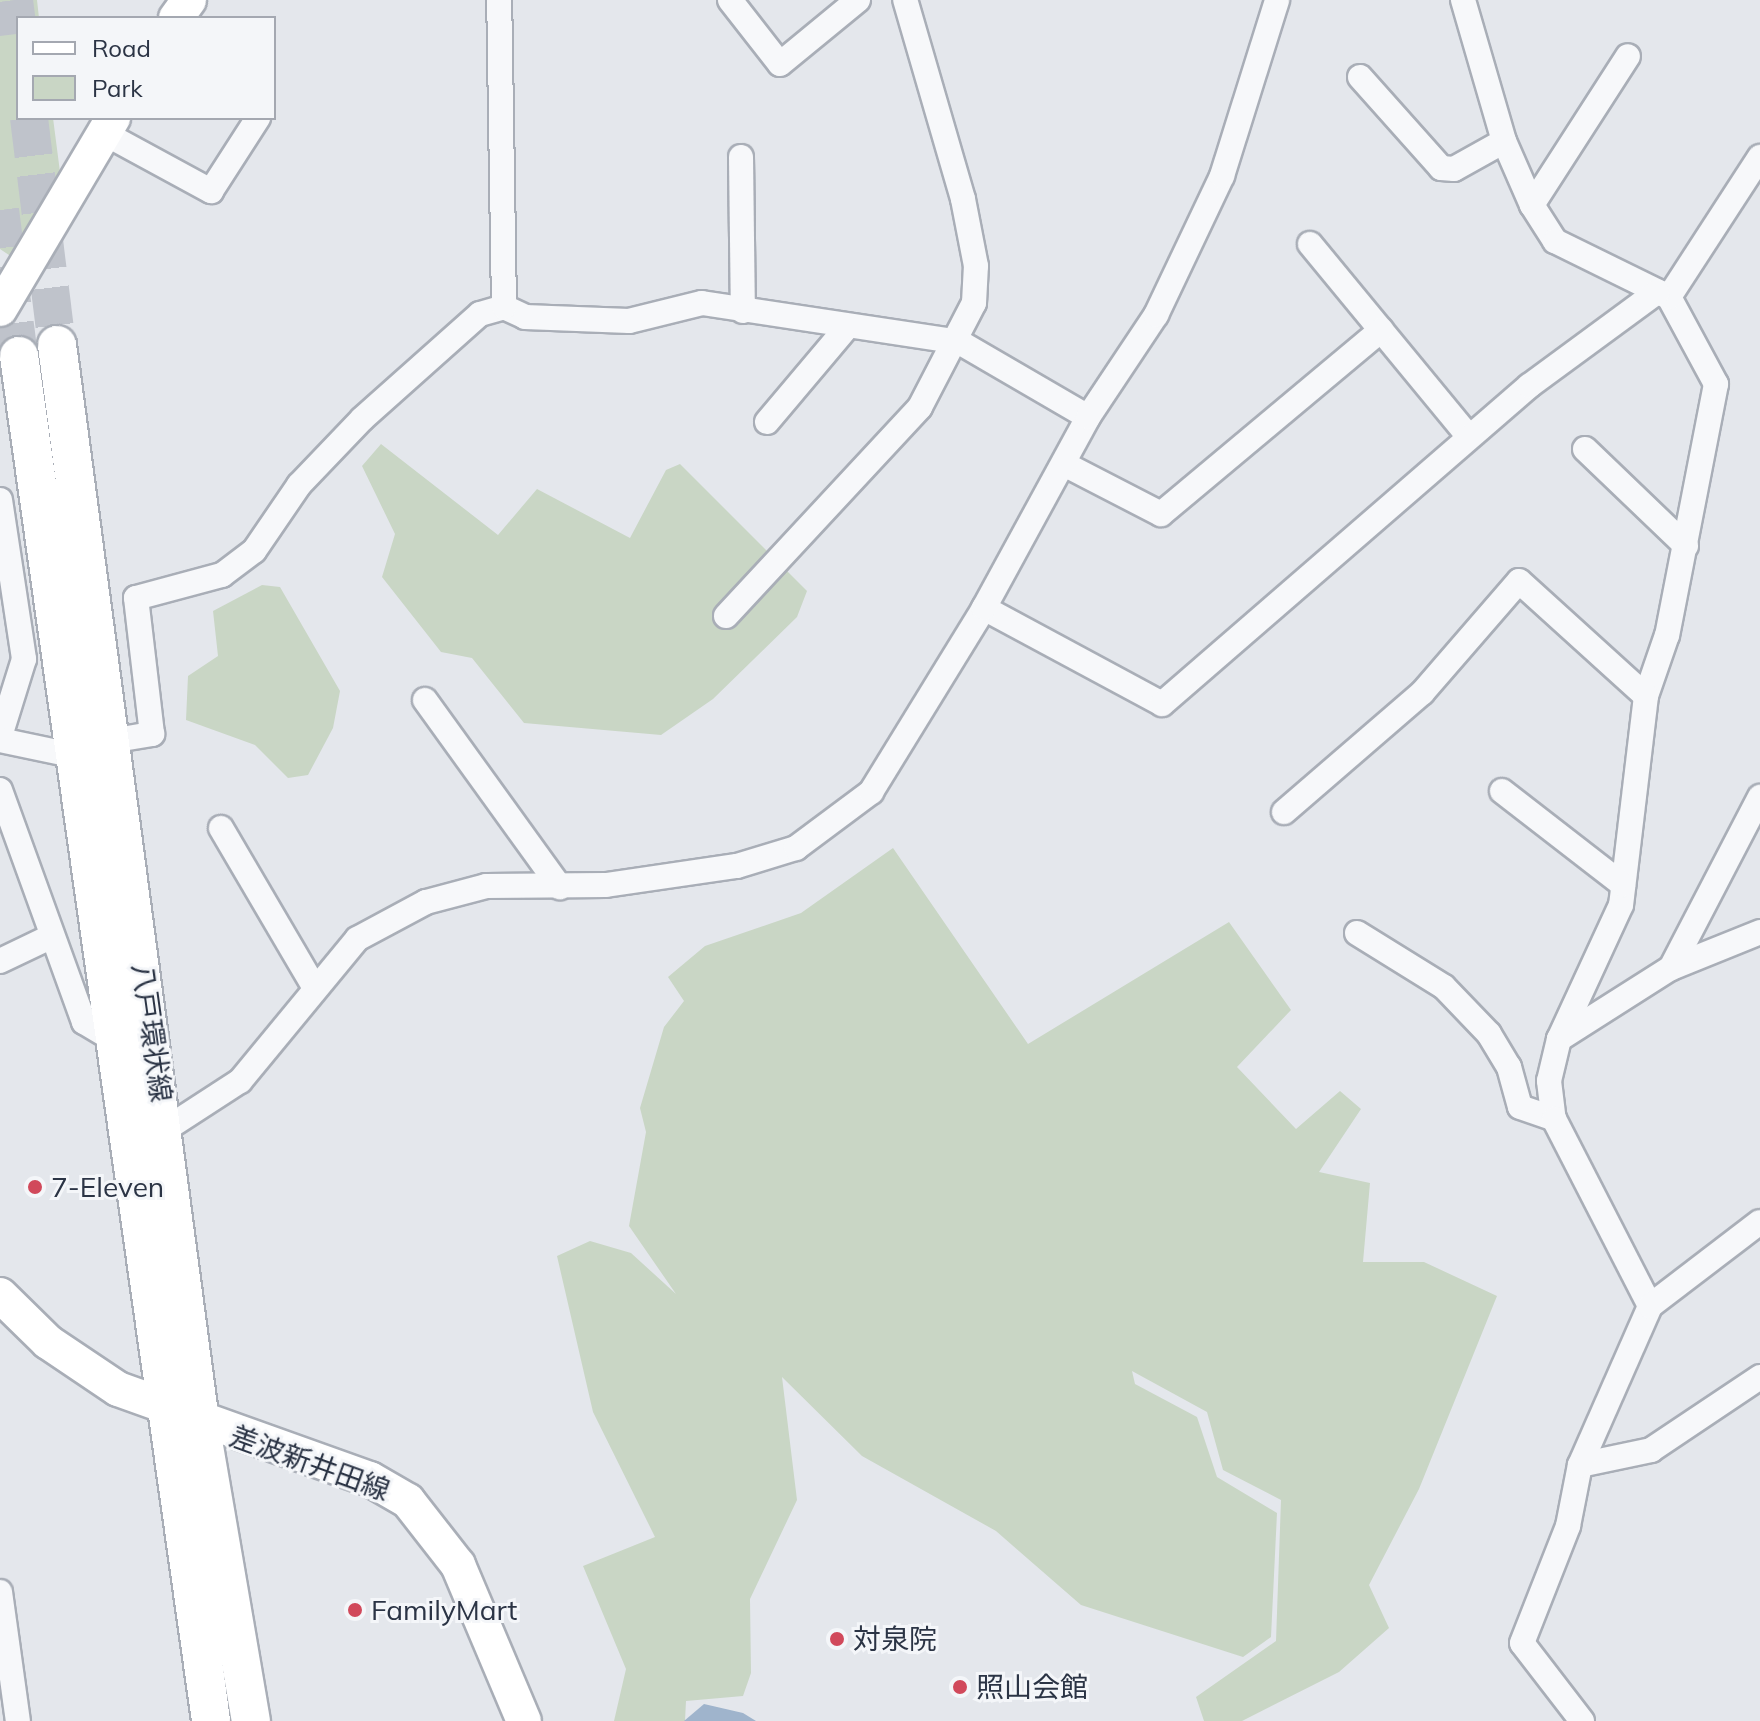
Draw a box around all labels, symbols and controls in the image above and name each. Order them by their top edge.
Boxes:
legend [16,16,276,120]
text: Road [92,33,151,63]
text: Park [92,73,143,103]
street label: 八戸環状線 [126,961,178,1105]
place label: 7-Eleven [51,1170,164,1204]
marker: 7-Eleven [26,1178,44,1196]
street label: 差波新井田線 [225,1418,395,1508]
place label: FamilyMart [371,1593,517,1627]
marker: FamilyMart [346,1601,364,1619]
place label: 対泉院 [853,1622,937,1656]
marker: 対泉院 [828,1630,846,1648]
place label: 照山会館 [976,1670,1088,1704]
marker: 照山会館 [951,1678,969,1696]

